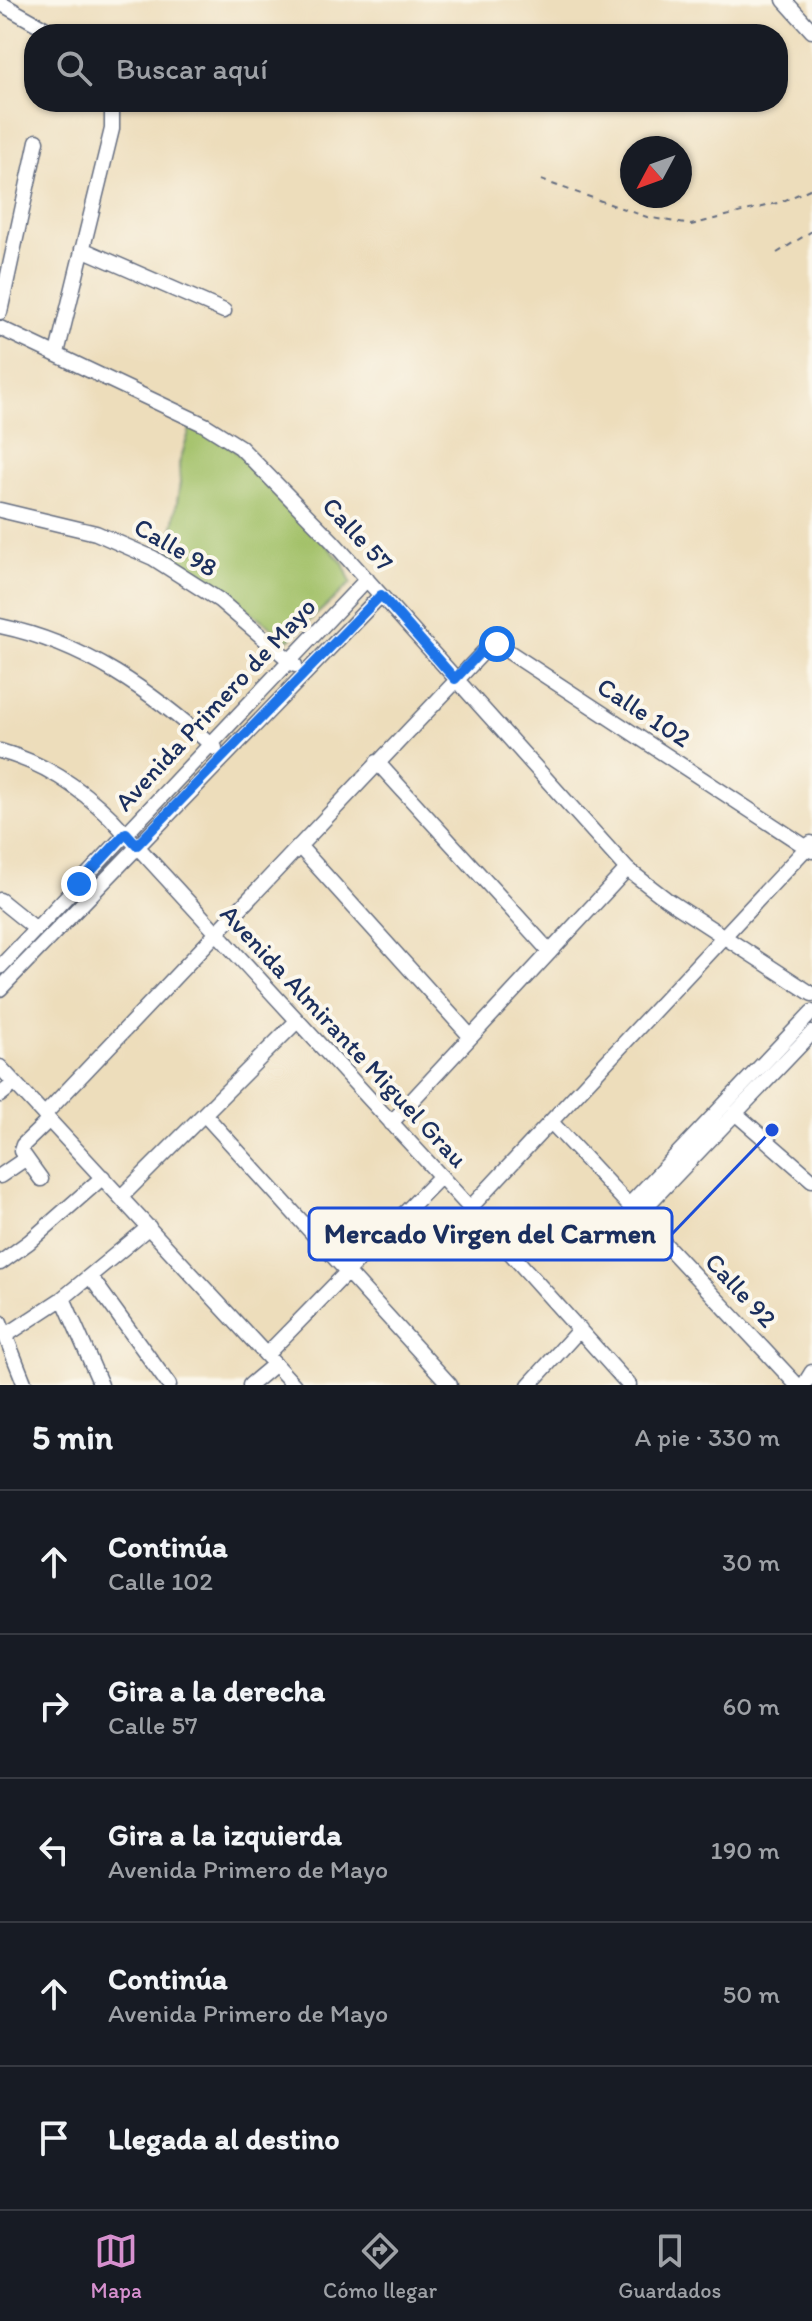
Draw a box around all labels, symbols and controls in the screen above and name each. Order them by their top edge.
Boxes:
search box [24,24,788,112]
icon: search [52,46,96,90]
text: Buscar aquí [116,50,268,87]
north arrow [620,136,692,208]
street label: Calle 57 [316,490,400,578]
street label: Calle 98 [129,510,223,584]
street label: Avenida Primero de Mayo [108,591,322,817]
route start [479,626,515,662]
street label: Calle 102 [591,670,697,754]
route end [61,866,97,902]
street label: Avenida Almirante Miguel Grau [214,898,474,1174]
callout: Mercado Virgen del Carmen [309,1208,672,1260]
text: Mercado Virgen del Carmen [324,1216,656,1250]
street label: Calle 92 [698,1246,784,1334]
text: 5 min [32,1417,113,1458]
text: A pie · 330 m [635,1421,780,1453]
text: Continúa [108,1528,228,1565]
icon: ahead [32,1540,76,1584]
text: 30 m [722,1546,780,1578]
text: Calle 102 [108,1565,213,1597]
text: Gira a la derecha [108,1672,325,1709]
icon: right [32,1684,76,1728]
text: 60 m [723,1690,780,1722]
text: Calle 57 [108,1709,198,1741]
text: Gira a la izquierda [108,1816,342,1853]
icon: left [32,1828,76,1872]
text: 190 m [711,1834,780,1866]
text: Avenida Primero de Mayo [108,1853,388,1885]
text: Continúa [108,1960,228,1997]
icon: ahead [32,1972,76,2016]
text: 50 m [723,1978,780,2010]
text: Avenida Primero de Mayo [108,1997,388,2029]
icon: arrive [32,2116,76,2160]
text: Llegada al destino [108,2120,340,2157]
tab: Mapa [91,2229,142,2304]
tab: Cómo llegar [323,2229,437,2304]
tab: Guardados [618,2229,721,2304]

